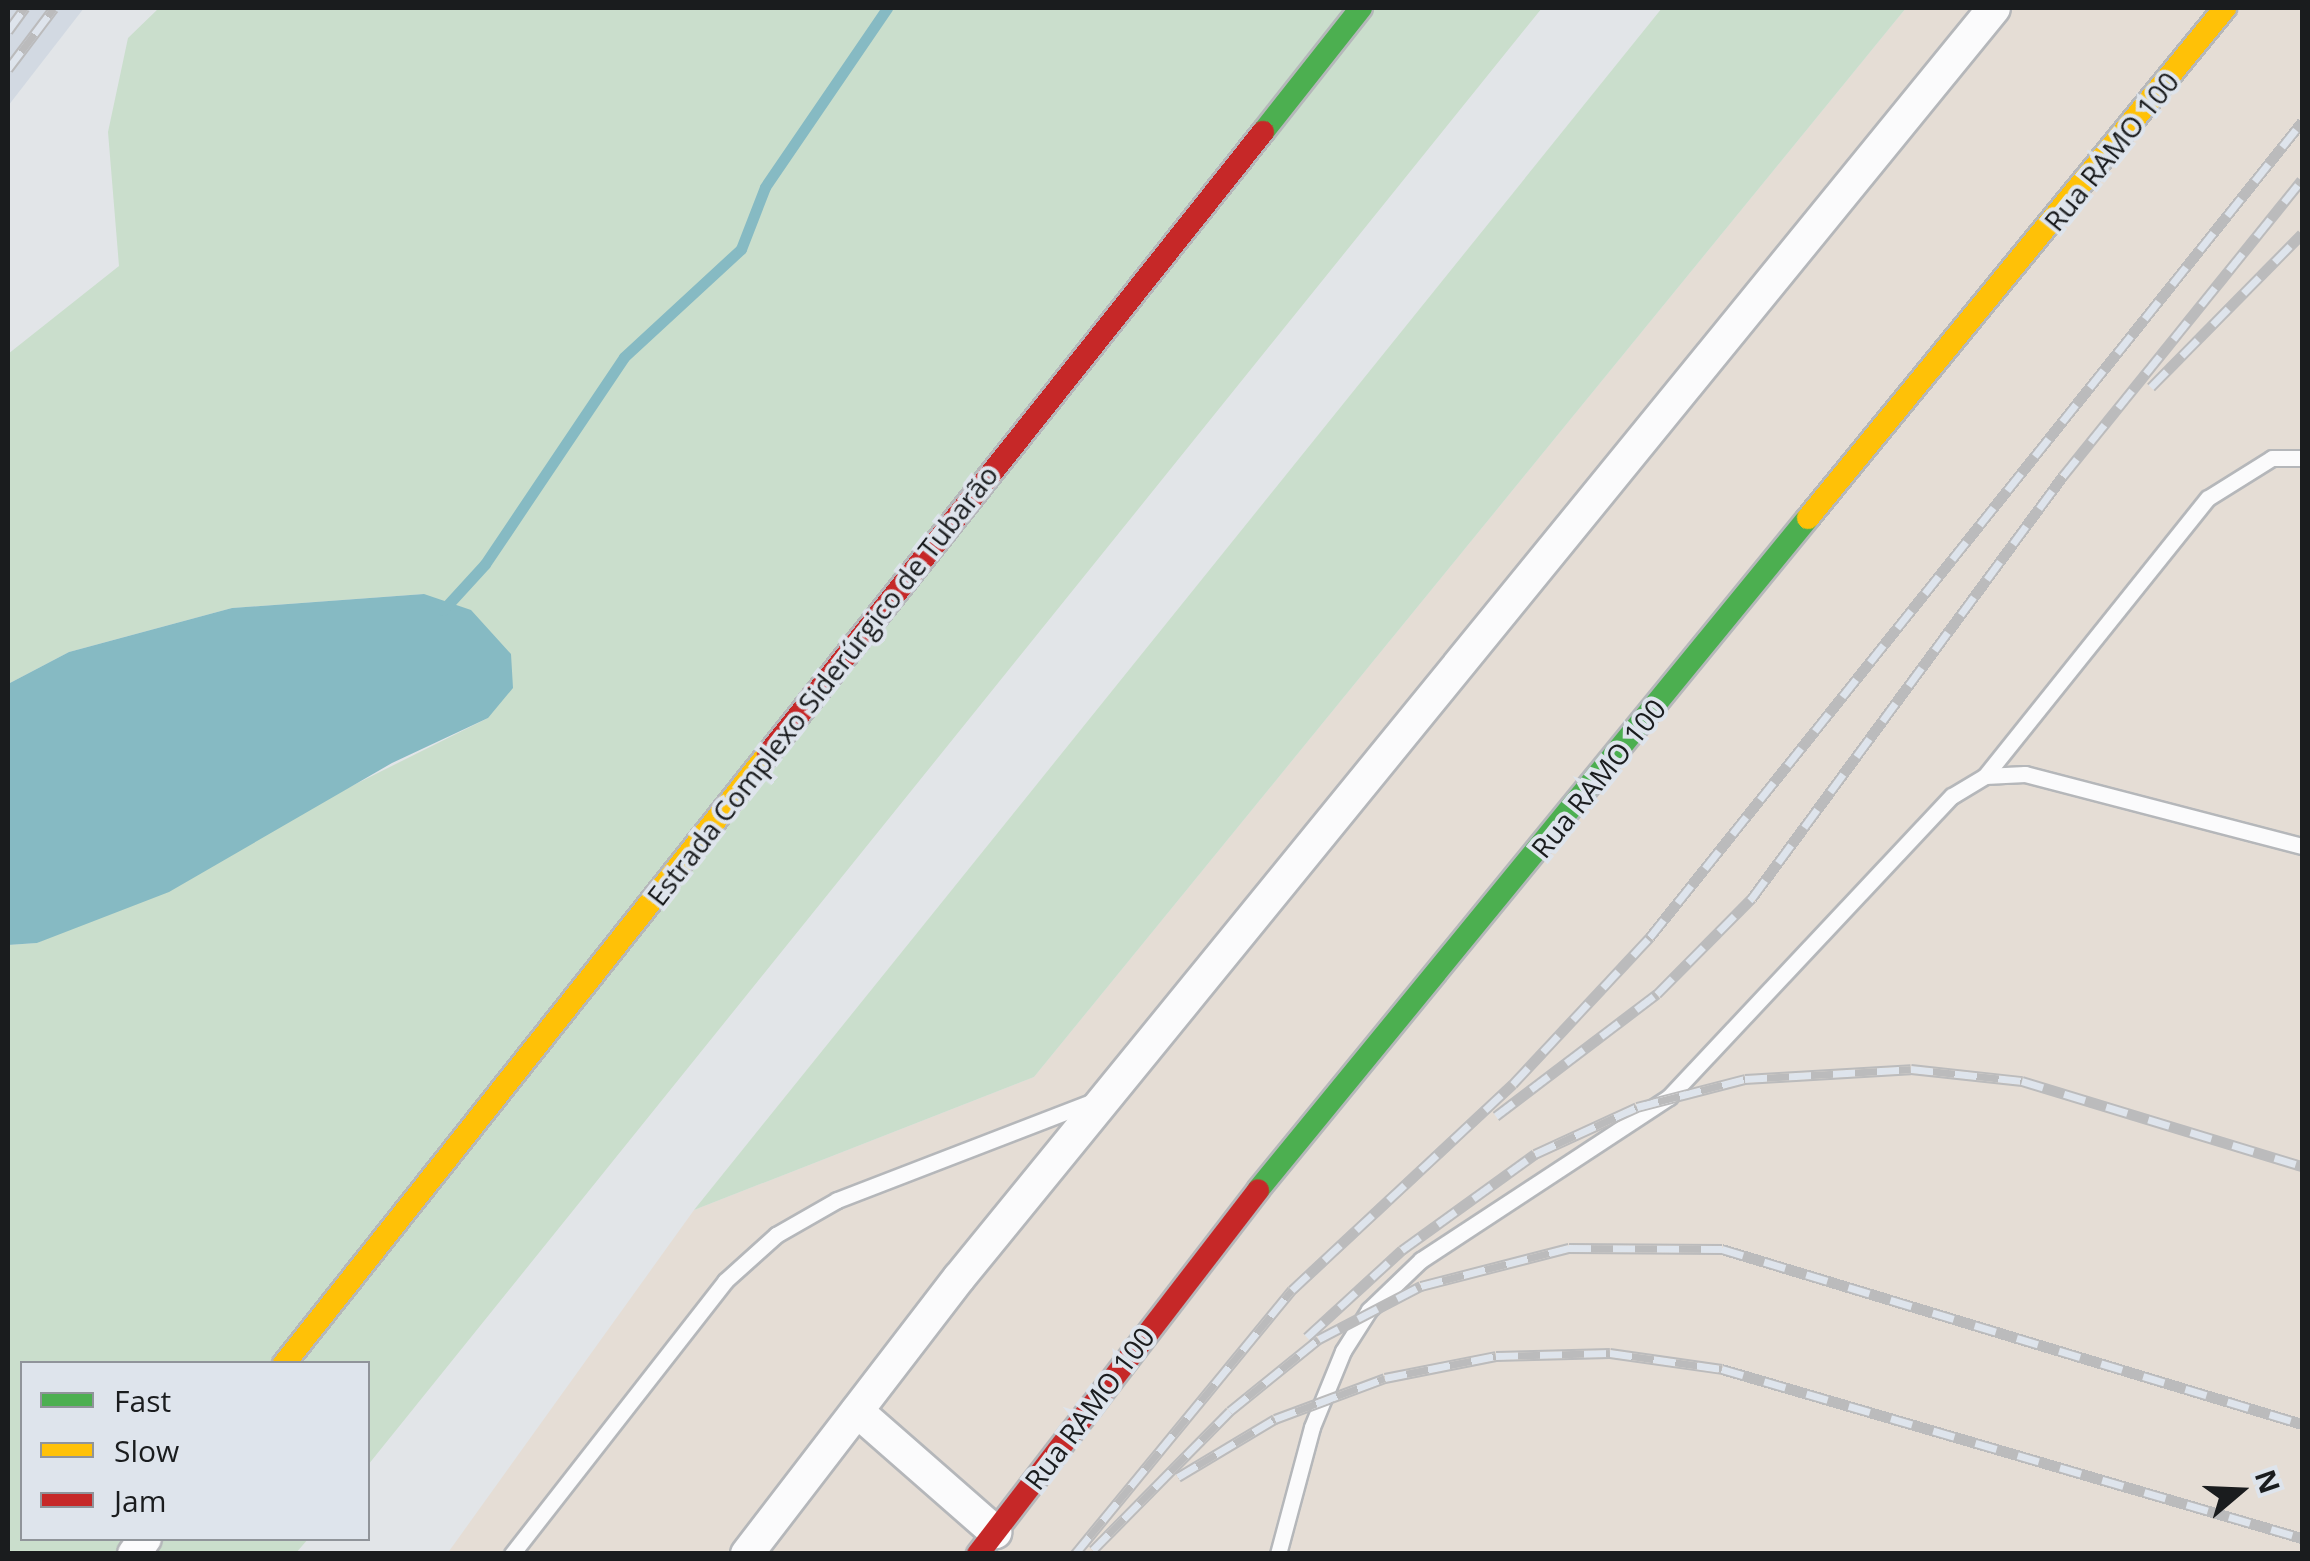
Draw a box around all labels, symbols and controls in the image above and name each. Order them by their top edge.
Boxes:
street label: Rua RAMO 100 [2037,65,2185,237]
street label: Estrada Complexo Siderúrgico de Tubarão [640,458,1004,912]
street label: Rua RAMO 100 [1524,692,1672,864]
street label: Rua RAMO 100 [1017,1320,1161,1496]
legend [20,1361,370,1541]
text: Fast [114,1380,171,1421]
text: Slow [114,1430,179,1471]
north arrow [2190,1441,2290,1541]
text: N [2247,1464,2290,1498]
text: Jam [114,1480,167,1521]

